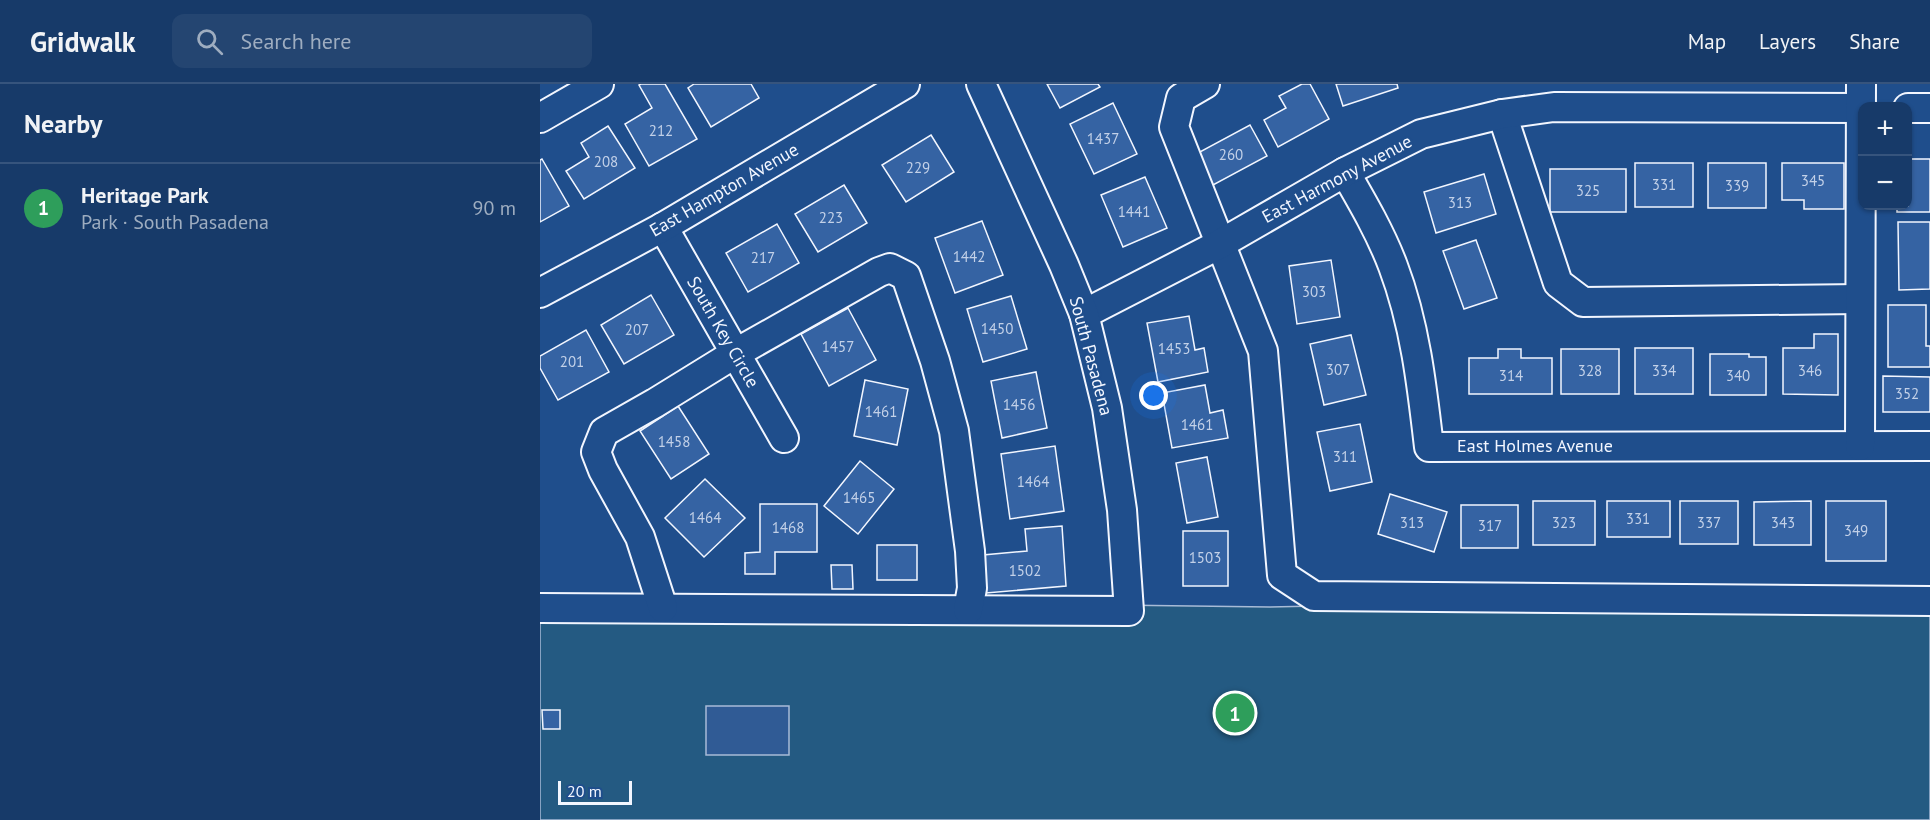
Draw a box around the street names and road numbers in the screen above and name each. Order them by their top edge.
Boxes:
street label: East Harmony Avenue [1258,129,1416,228]
street label: East Hampton Avenue [645,138,802,242]
street label: South Key Circle [682,272,765,392]
street label: South Pasadena [1065,294,1118,418]
street label: East Holmes Avenue [1457,434,1613,457]

